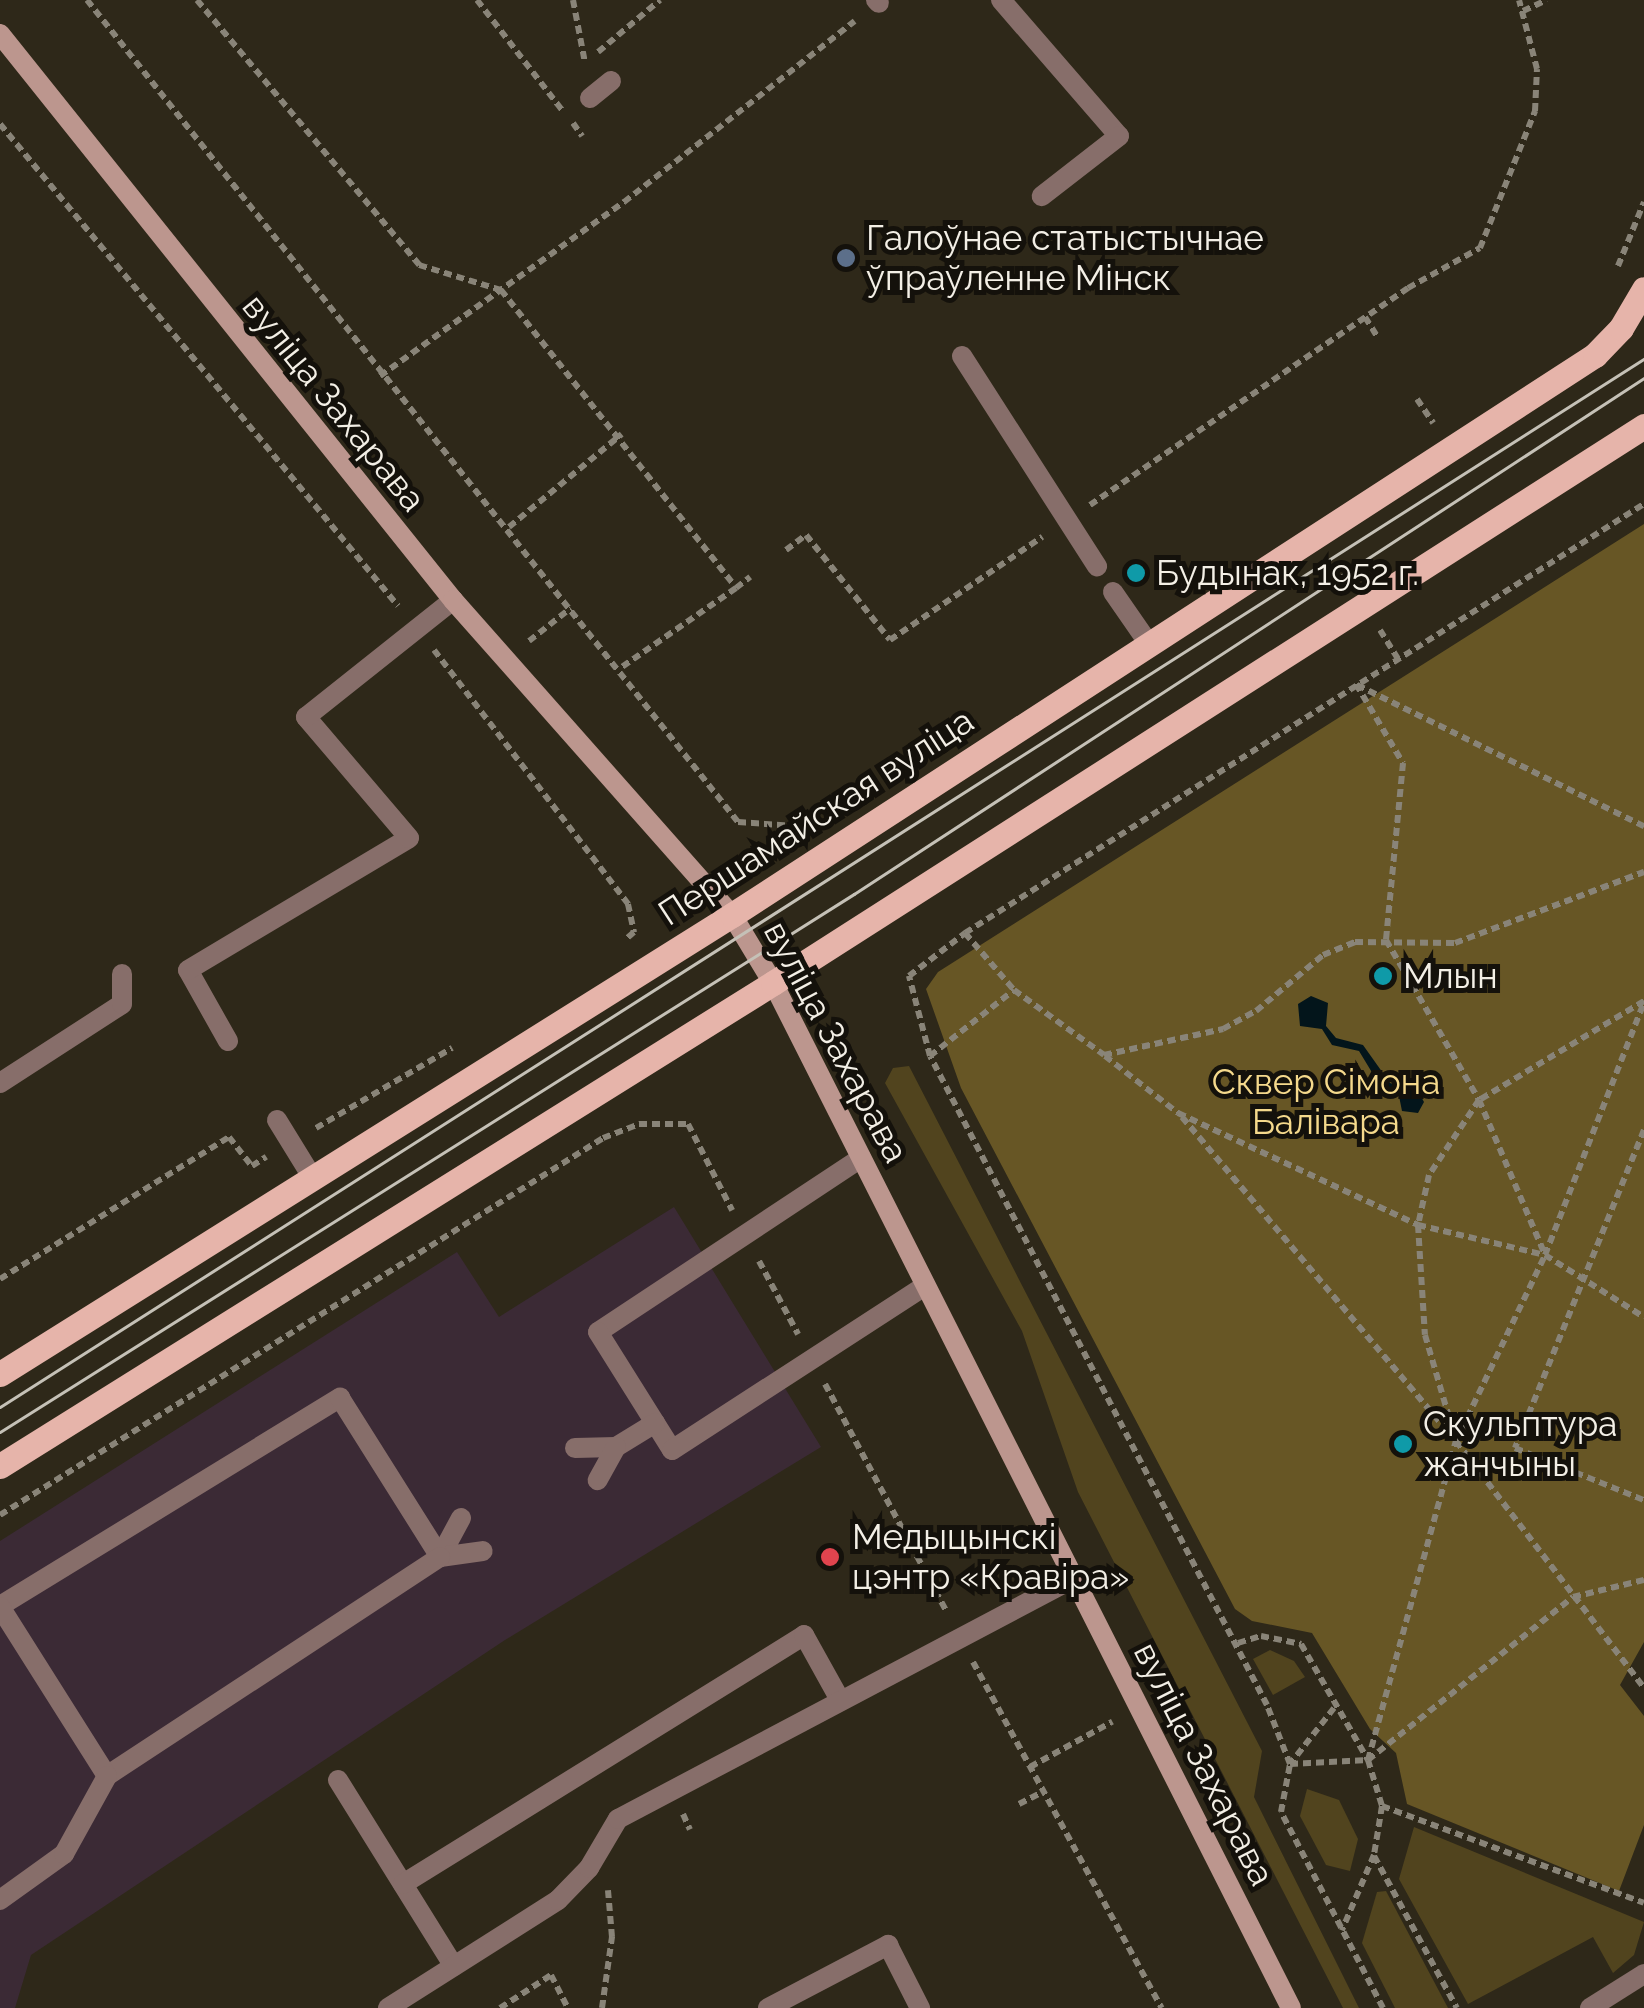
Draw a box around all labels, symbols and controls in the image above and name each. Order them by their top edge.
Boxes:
place label: Галоўнае статыстычнае ўпраўленне Мінск [866,217,1264,299]
marker: Галоўнае статыстычнае ўпраўленне Мінск [835,247,857,269]
street label: вуліца Захарава [234,286,434,520]
place label: Будынак, 1952 г. [1156,552,1419,594]
marker: Будынак, 1952 г. [1125,562,1147,584]
street label: Першамайская вуліца [651,700,981,934]
street label: вуліца Захарава [755,914,917,1170]
place label: Млын [1403,955,1498,997]
marker: Млын [1372,965,1394,987]
park label: Сквер Сімона Балівара [1212,1061,1440,1143]
place label: Скульптура жанчыны [1423,1403,1617,1485]
marker: Скульптура жанчыны [1392,1433,1414,1455]
place label: Медыцынскі цэнтр «Кравіра» [852,1516,1129,1598]
marker: Медыцынскі цэнтр «Кравіра» [817,1544,843,1570]
street label: вуліца Захарава [1125,1636,1283,1892]

